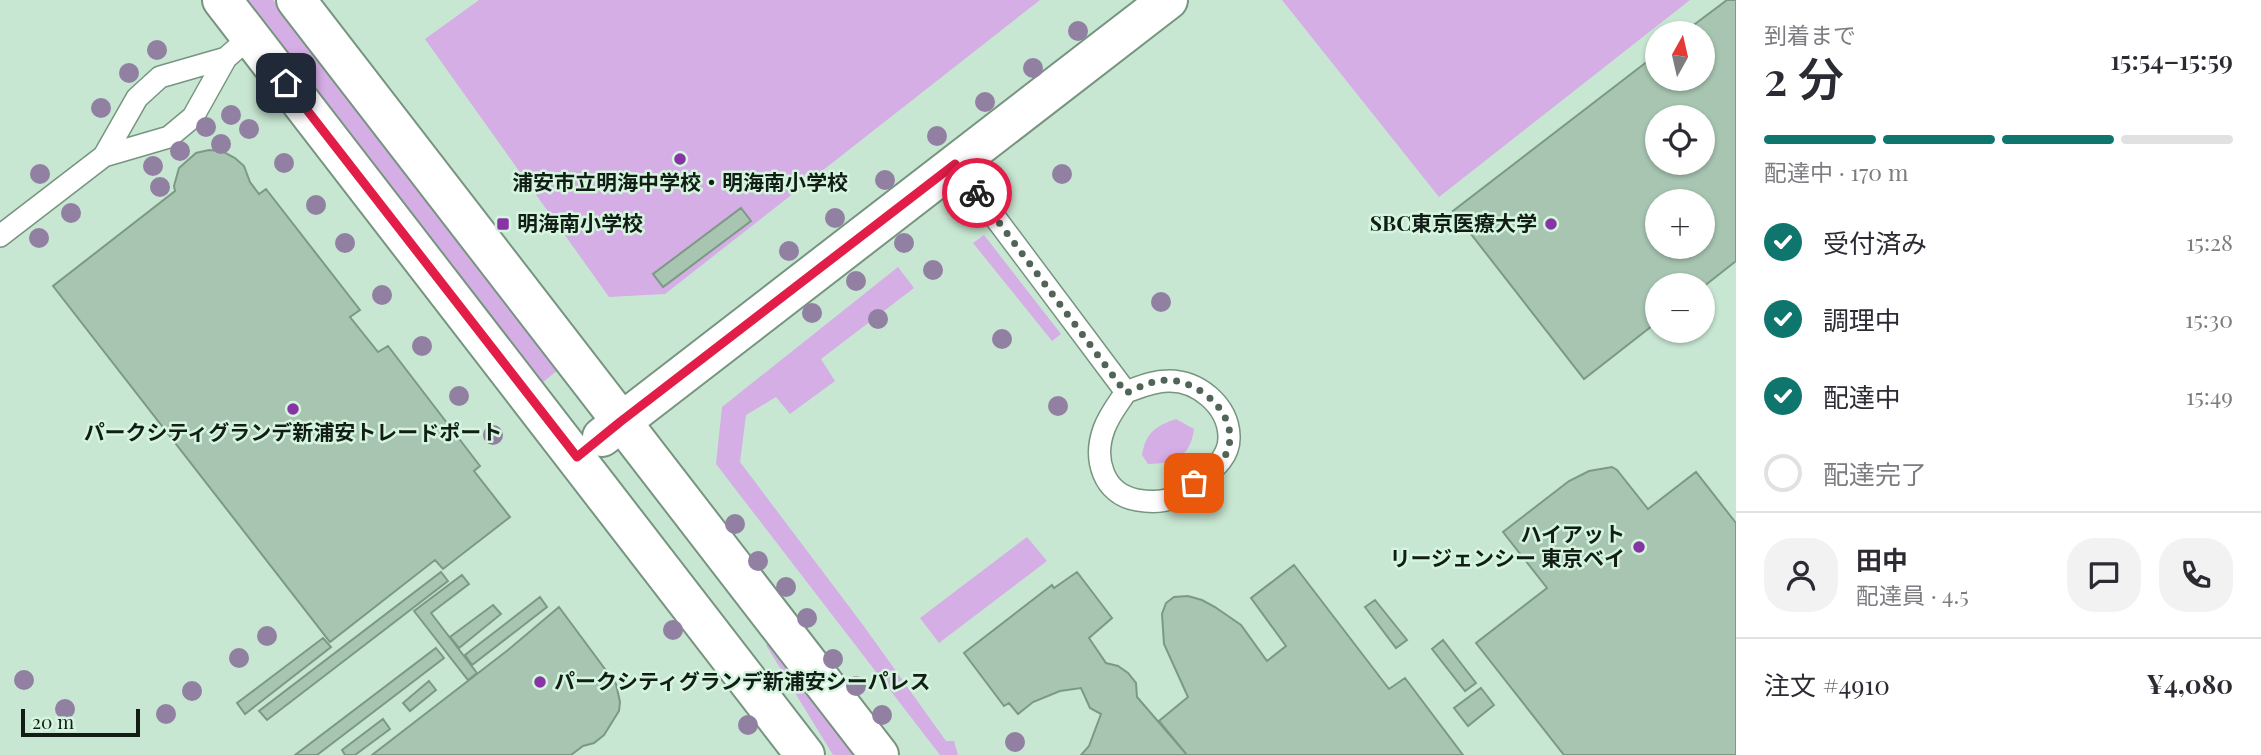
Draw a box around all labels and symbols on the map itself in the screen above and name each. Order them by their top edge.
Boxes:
north arrow [1645,21,1715,91]
pin [256,53,316,113]
marker: 浦安市立明海中学校・明海南小学校 [672,151,688,167]
courier [942,158,1012,228]
place label: 浦安市立明海中学校・明海南小学校 [512,167,848,195]
place label: 明海南小学校 [517,208,643,236]
place label: SBC東京医療大学 [1370,208,1537,236]
marker: 明海南小学校 [495,216,511,232]
marker: SBC東京医療大学 [1543,216,1559,232]
marker: パークシティグランデ新浦安トレードポート [285,401,301,417]
place label: パークシティグランデ新浦安トレードポート [84,417,502,445]
pin [1164,453,1224,513]
place label: ハイアット リージェンシー 東京ベイ [1390,519,1625,571]
marker: ハイアット リージェンシー 東京ベイ [1631,539,1647,555]
place label: パークシティグランデ新浦安シーパレス [554,666,931,694]
marker: パークシティグランデ新浦安シーパレス [532,674,548,690]
scale bar [21,706,140,738]

